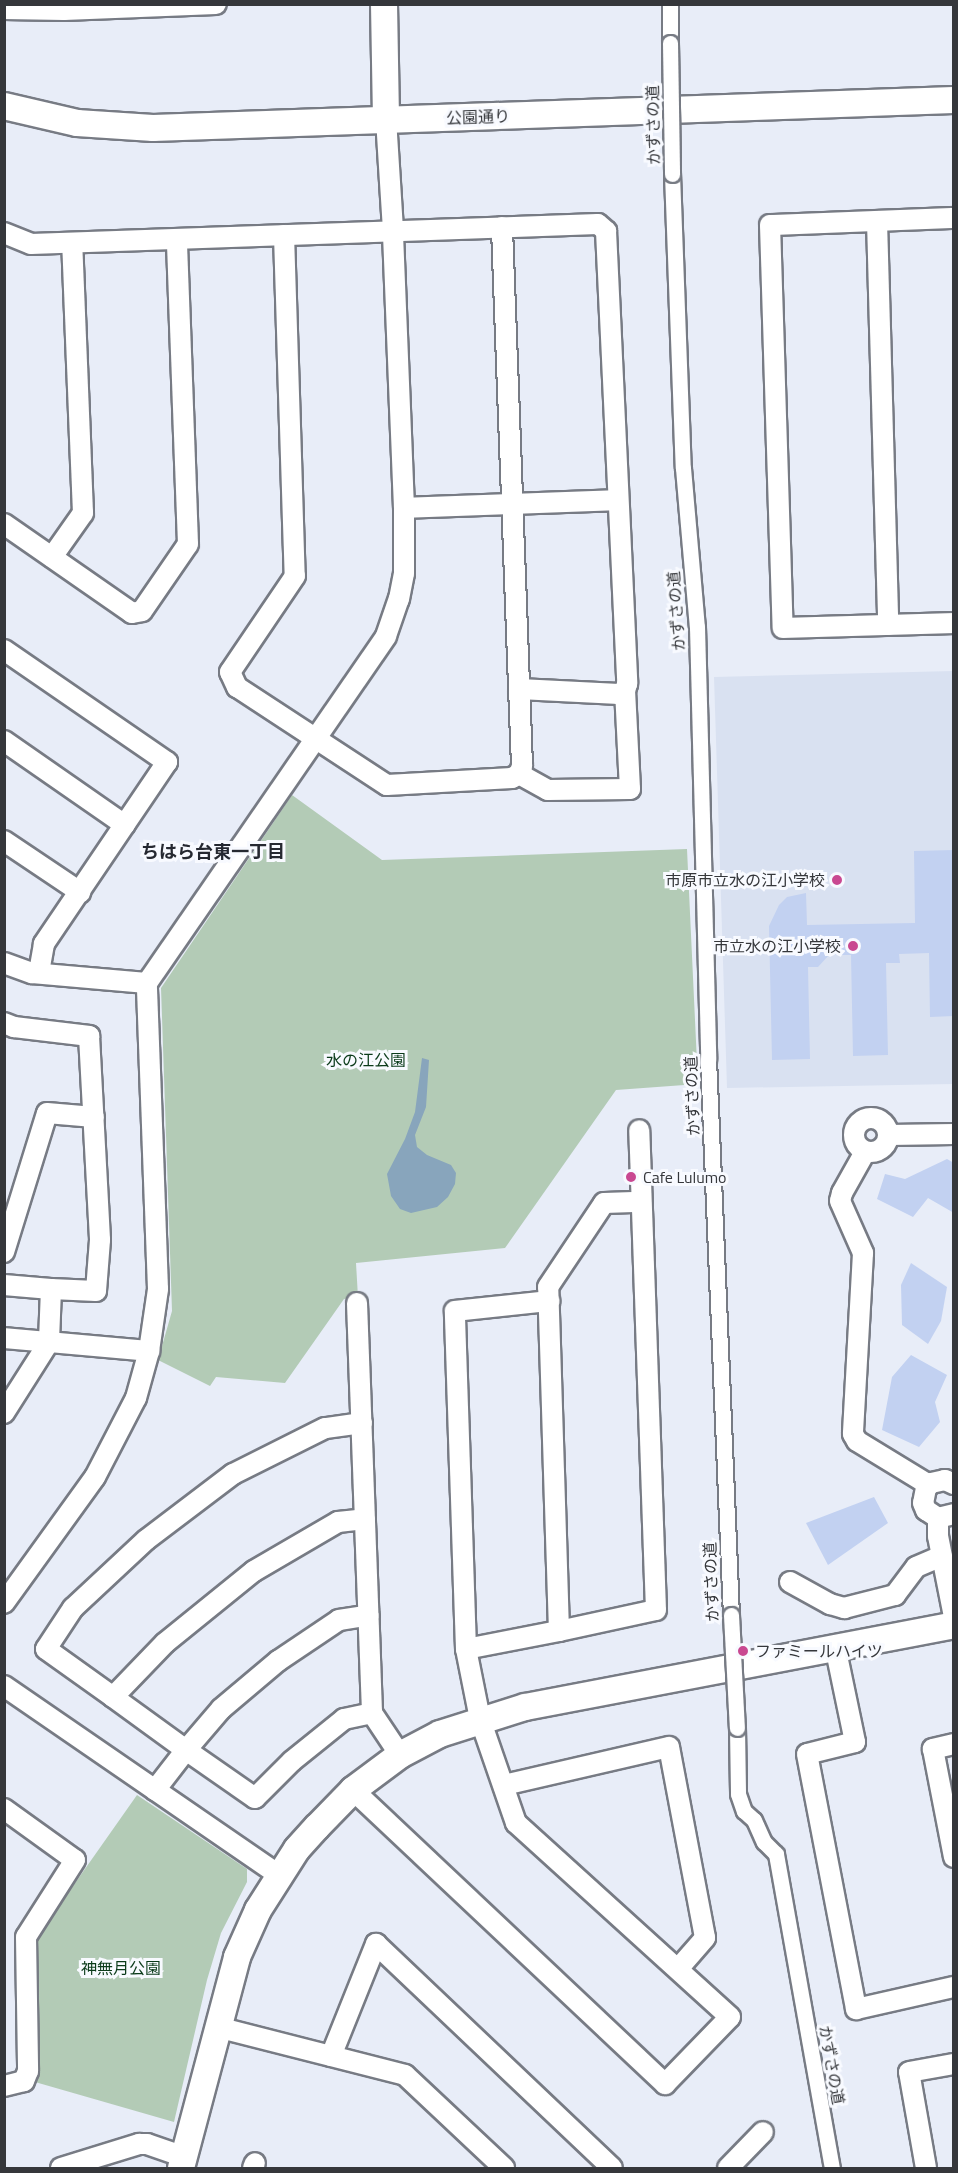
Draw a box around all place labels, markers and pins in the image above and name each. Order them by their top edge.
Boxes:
place label: 市原市立水の江小学校 [665,870,825,890]
marker: 市原市立水の江小学校 [830,873,844,887]
place label: 市立水の江小学校 [713,936,841,956]
marker: 市立水の江小学校 [846,939,860,953]
place label: Cafe Lulumo [643,1167,727,1187]
marker: Cafe Lulumo [624,1170,638,1184]
place label: ファミールハイツ [755,1641,883,1661]
marker: ファミールハイツ [736,1644,750,1658]

